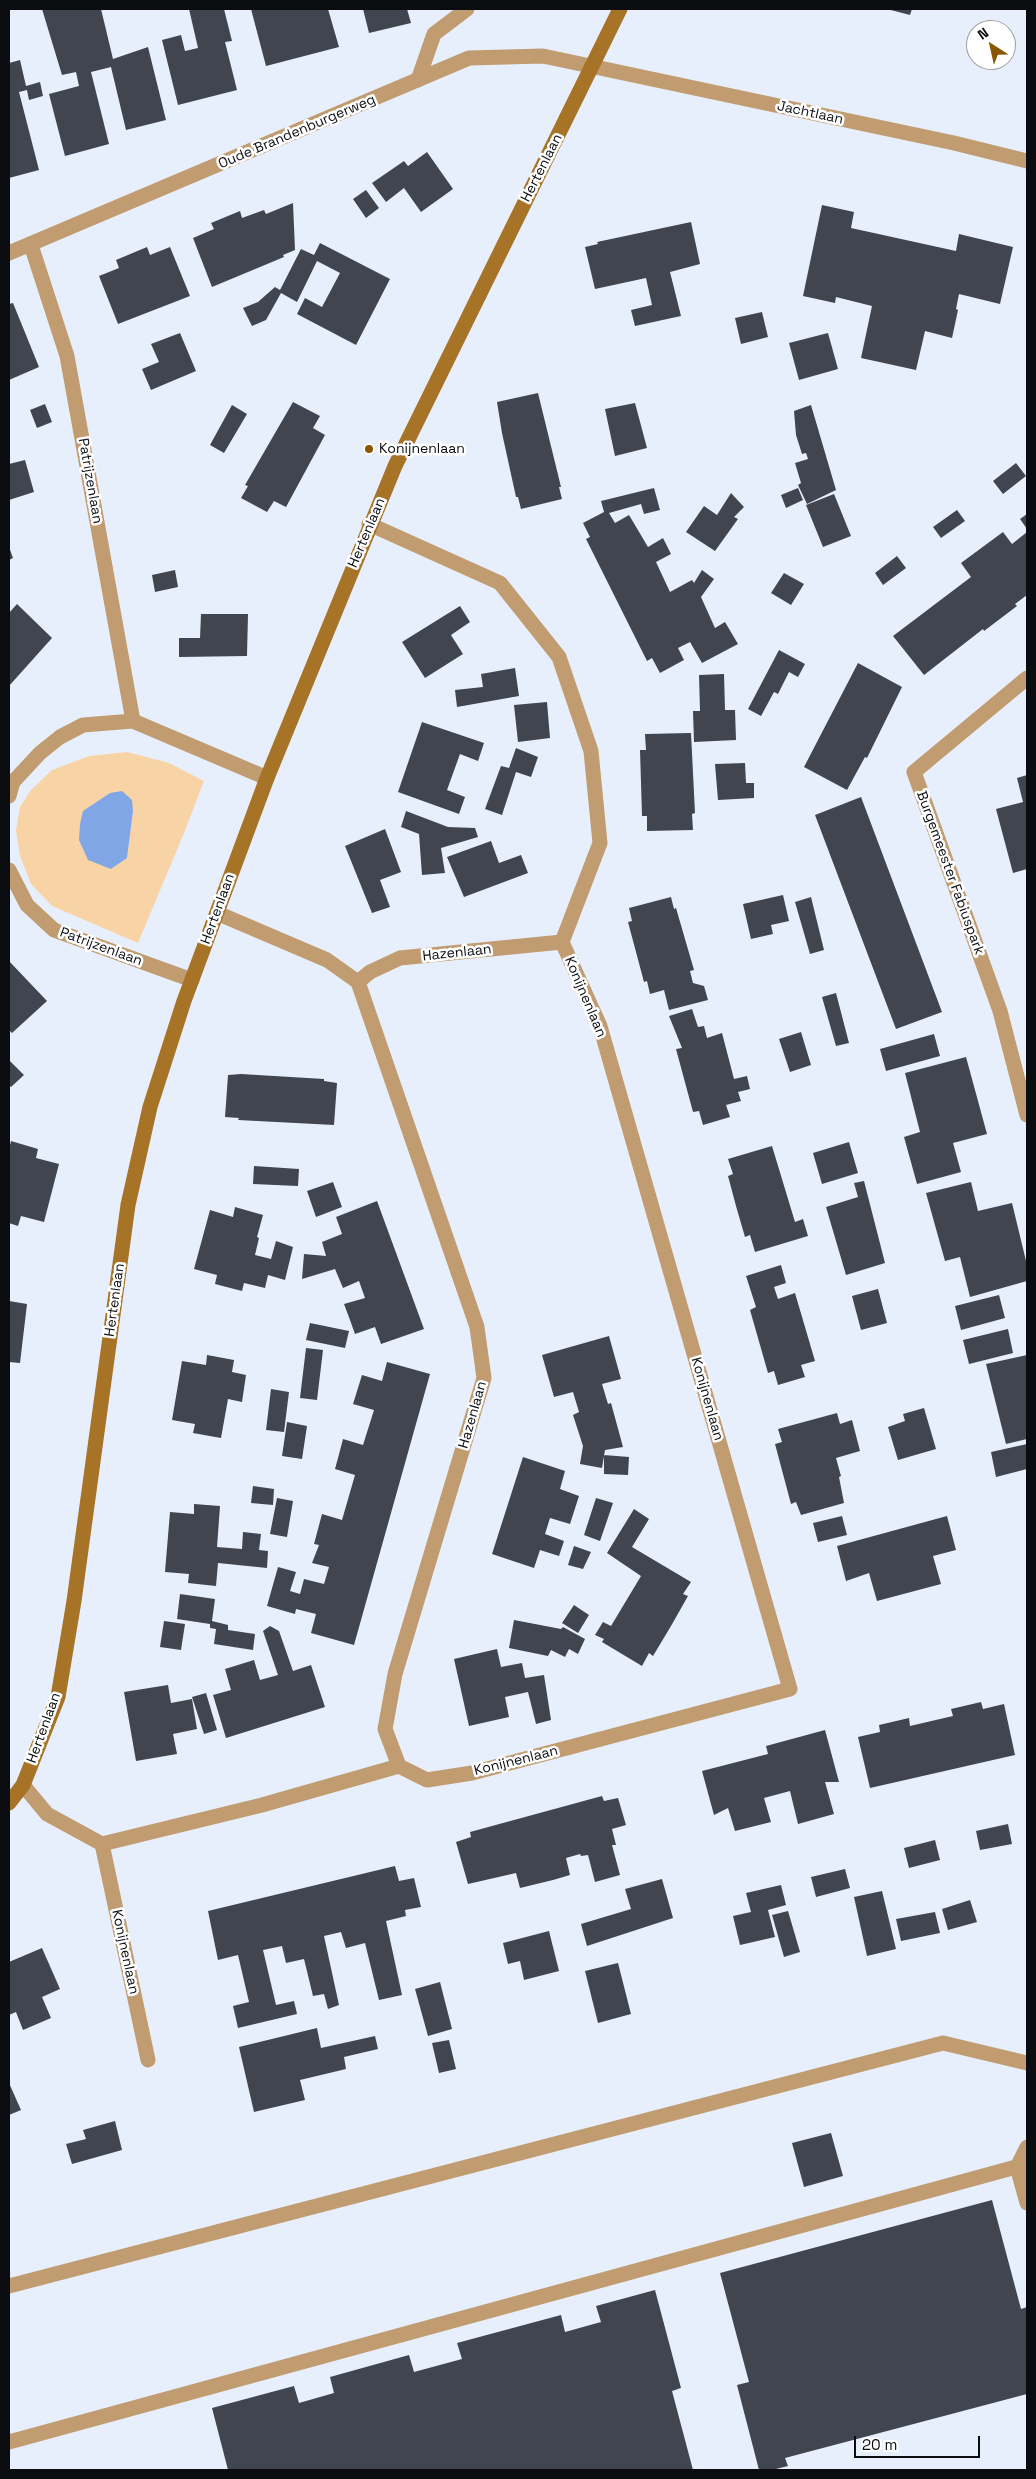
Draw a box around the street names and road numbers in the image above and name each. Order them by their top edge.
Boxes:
street label: Oude Brandenburgerweg [216,91,378,173]
street label: Jachtlaan [775,98,845,128]
street label: Hertenlaan [518,131,566,205]
street label: Patrijzenlaan [74,437,106,525]
street label: Hertenlaan [345,496,389,570]
street label: Burgemeester Fabiuspark [913,789,987,957]
street label: Hertenlaan [197,871,239,947]
street label: Patrijzenlaan [57,924,145,970]
street label: Hazenlaan [422,941,492,965]
street label: Konijnenlaan [560,954,610,1040]
street label: Hertenlaan [102,1262,128,1338]
street label: Konijnenlaan [687,1355,727,1443]
street label: Hazenlaan [455,1379,491,1451]
street label: Hertenlaan [23,1690,65,1766]
street label: Konijnenlaan [472,1742,560,1780]
street label: Konijnenlaan [108,1908,142,1996]

